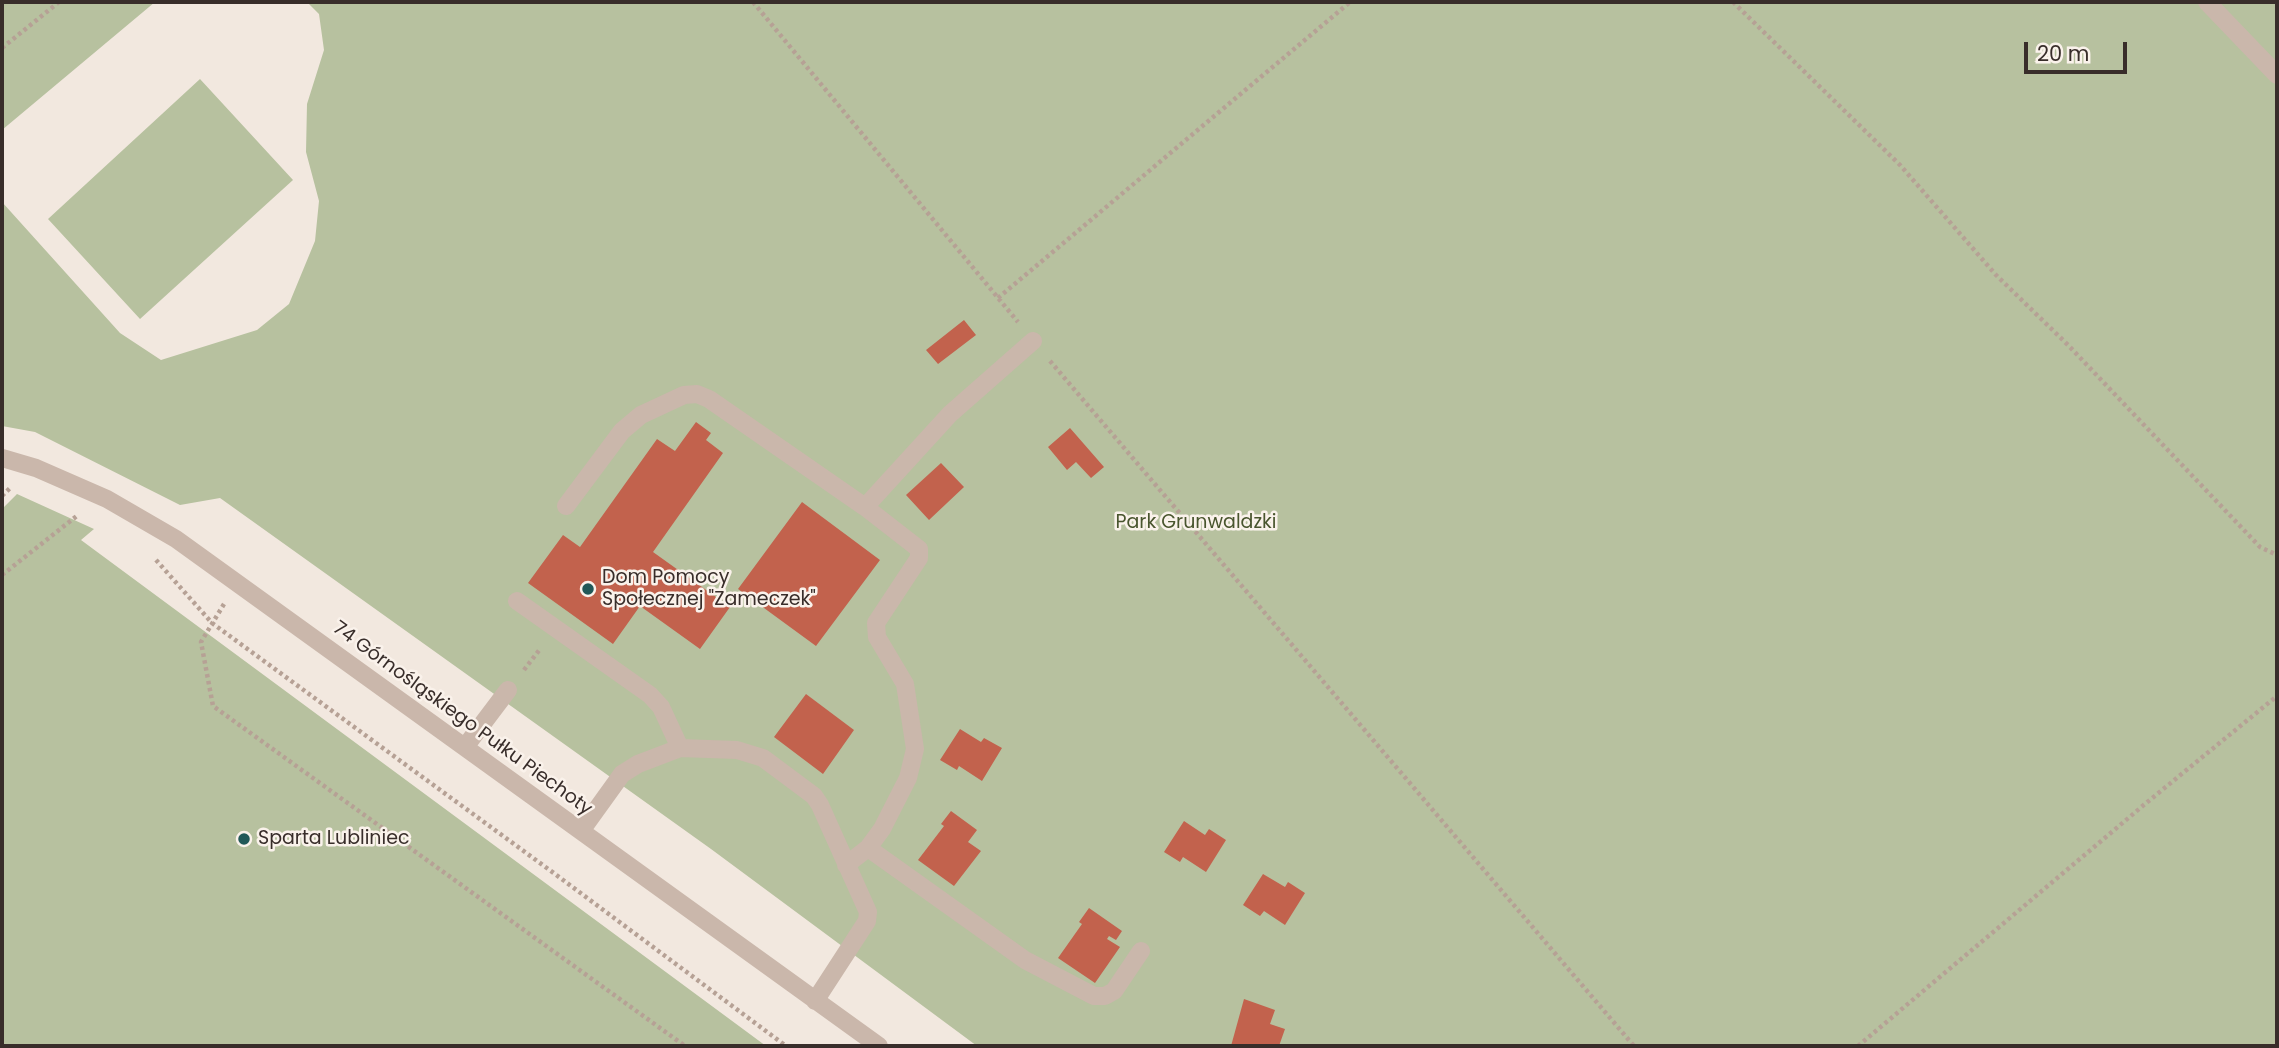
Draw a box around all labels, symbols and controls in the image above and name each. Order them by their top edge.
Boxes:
scale bar [2027,28,2130,72]
text: 20 m [2037,39,2090,68]
park label: Park Grunwaldzki [1115,512,1277,534]
place label: Dom Pomocy Społecznej "Zameczek" [602,567,816,611]
marker: Dom Pomocy Społecznej "Zameczek" [580,581,596,597]
street label: 74 Górnośląskiego Pułku Piechoty [328,617,596,821]
place label: Sparta Lubliniec [258,828,409,850]
marker: Sparta Lubliniec [236,831,252,847]

